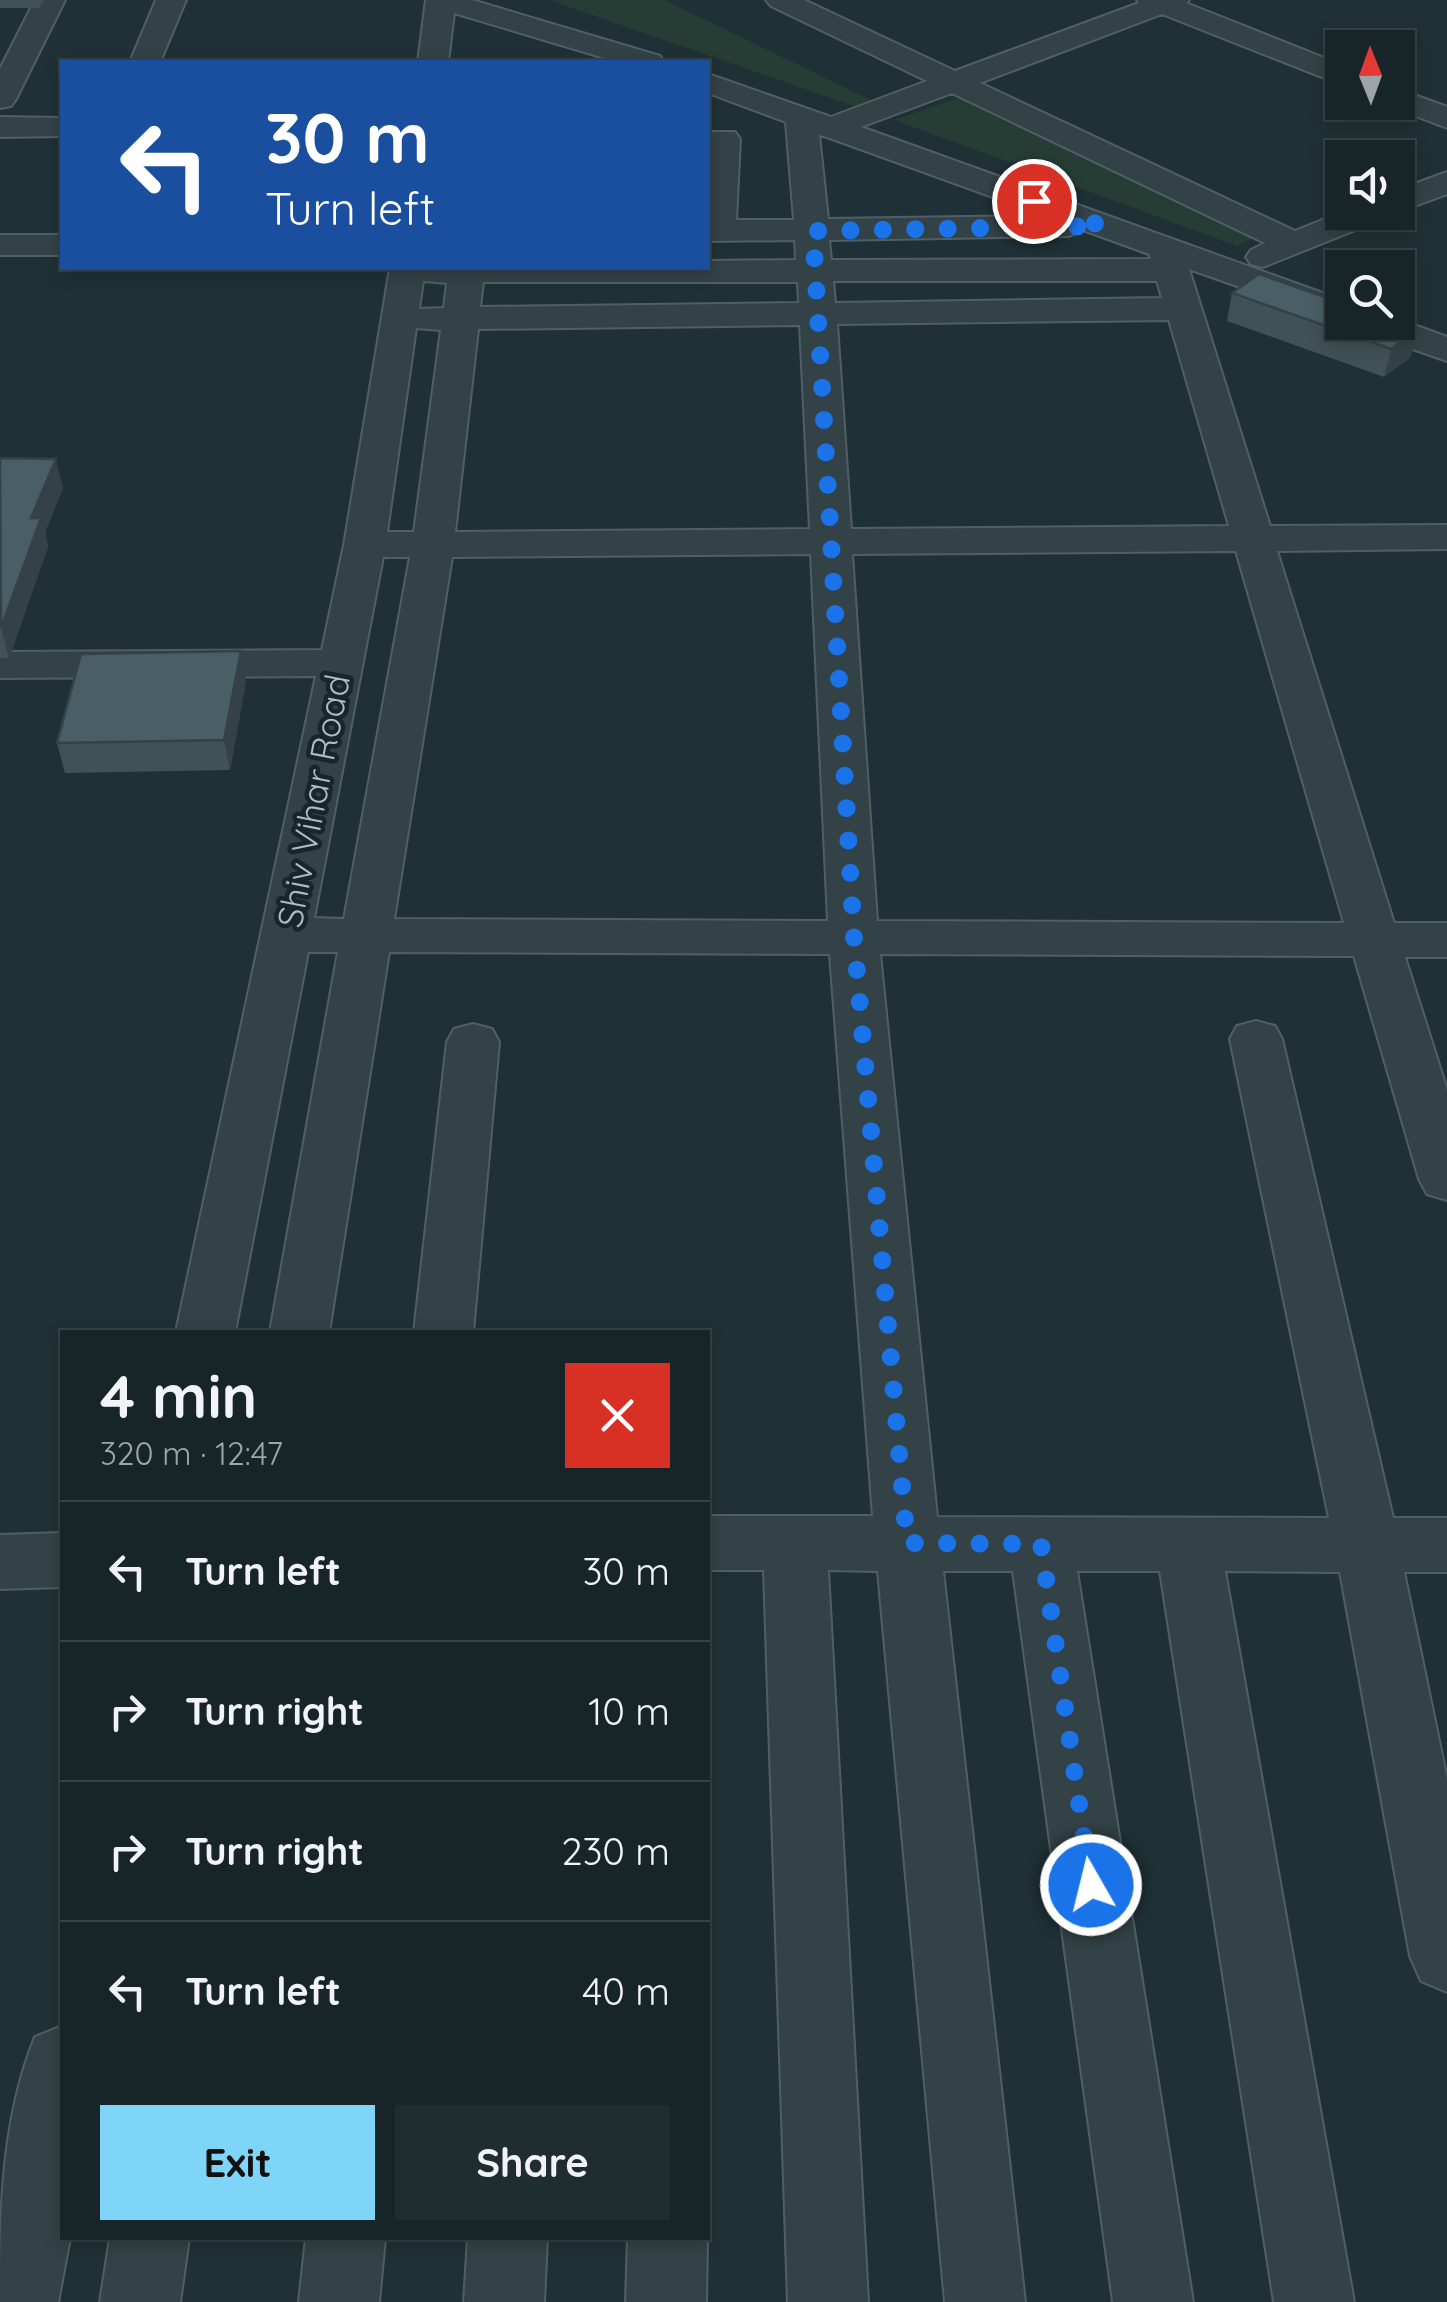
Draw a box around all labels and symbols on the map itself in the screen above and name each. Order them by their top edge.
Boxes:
north arrow [1325,30,1415,120]
pin [992,159,1077,244]
street label: Shiv Vihar Road [267,671,359,931]
position arrow [1039,1833,1143,1937]

